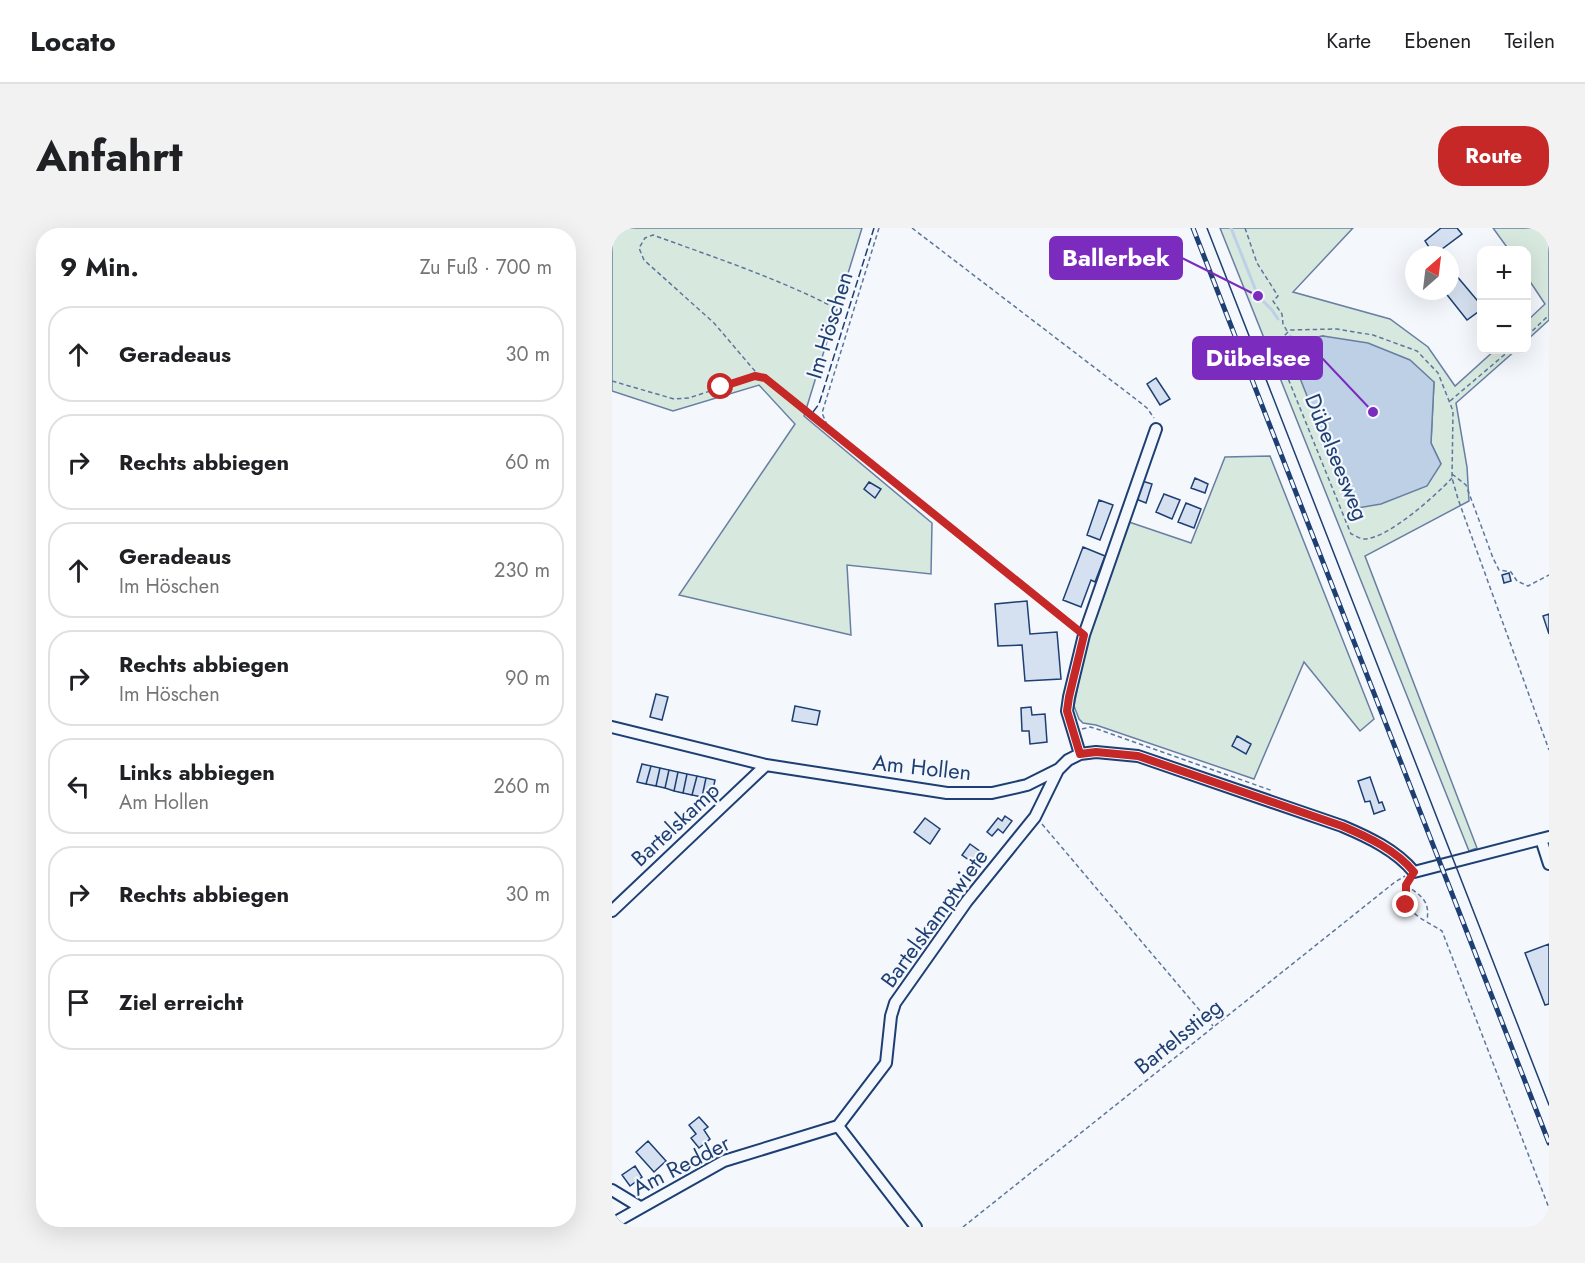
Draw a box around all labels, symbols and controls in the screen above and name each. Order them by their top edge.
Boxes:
text: Locato [30,21,116,62]
text: Karte [1326,26,1371,56]
text: Ebenen [1404,26,1471,56]
text: Teilen [1504,26,1555,56]
text: Anfahrt [36,126,183,187]
button: Route [1438,126,1549,186]
callout: Ballerbek [1050,237,1182,279]
text: Ballerbek [1062,240,1170,275]
north arrow [1405,246,1459,300]
map controls [1477,246,1531,354]
button: + [1477,246,1531,300]
text: 9 Min. [60,248,139,286]
text: Zu Fuß · 700 m [420,253,552,282]
street label: Im Höschen [798,267,860,383]
button: − [1477,300,1531,354]
callout: Dübelsee [1193,337,1322,379]
icon: ahead [62,338,95,371]
text: Geradeaus [119,338,231,370]
text: 30 m [505,340,550,369]
text: Dübelsee [1206,340,1310,375]
route start [707,373,733,399]
street label: Dübelseesweg [1297,389,1377,525]
icon: right [62,446,95,479]
text: Rechts abbiegen [119,446,289,478]
text: 60 m [505,448,550,477]
text: Geradeaus [119,540,231,572]
icon: ahead [62,554,95,587]
text: 230 m [494,556,550,585]
text: Im Höschen [119,572,220,601]
text: Rechts abbiegen [119,648,289,680]
icon: right [62,662,95,695]
text: 90 m [505,664,550,693]
text: Im Höschen [119,680,220,709]
street label: Am Hollen [871,746,973,788]
text: Links abbiegen [119,756,275,788]
icon: left [62,770,95,803]
text: 260 m [494,772,550,801]
street label: Bartelskamp [624,774,726,874]
text: Am Hollen [119,788,209,817]
street label: Bartelskamptwiete [873,842,995,994]
icon: right [62,878,95,911]
text: Rechts abbiegen [119,878,289,910]
text: 30 m [505,880,550,909]
route end [1392,891,1418,917]
icon: arrive [62,986,95,1019]
text: Ziel erreicht [119,986,243,1018]
street label: Bartelsstieg [1127,991,1229,1081]
street label: Am Redder [627,1127,736,1203]

